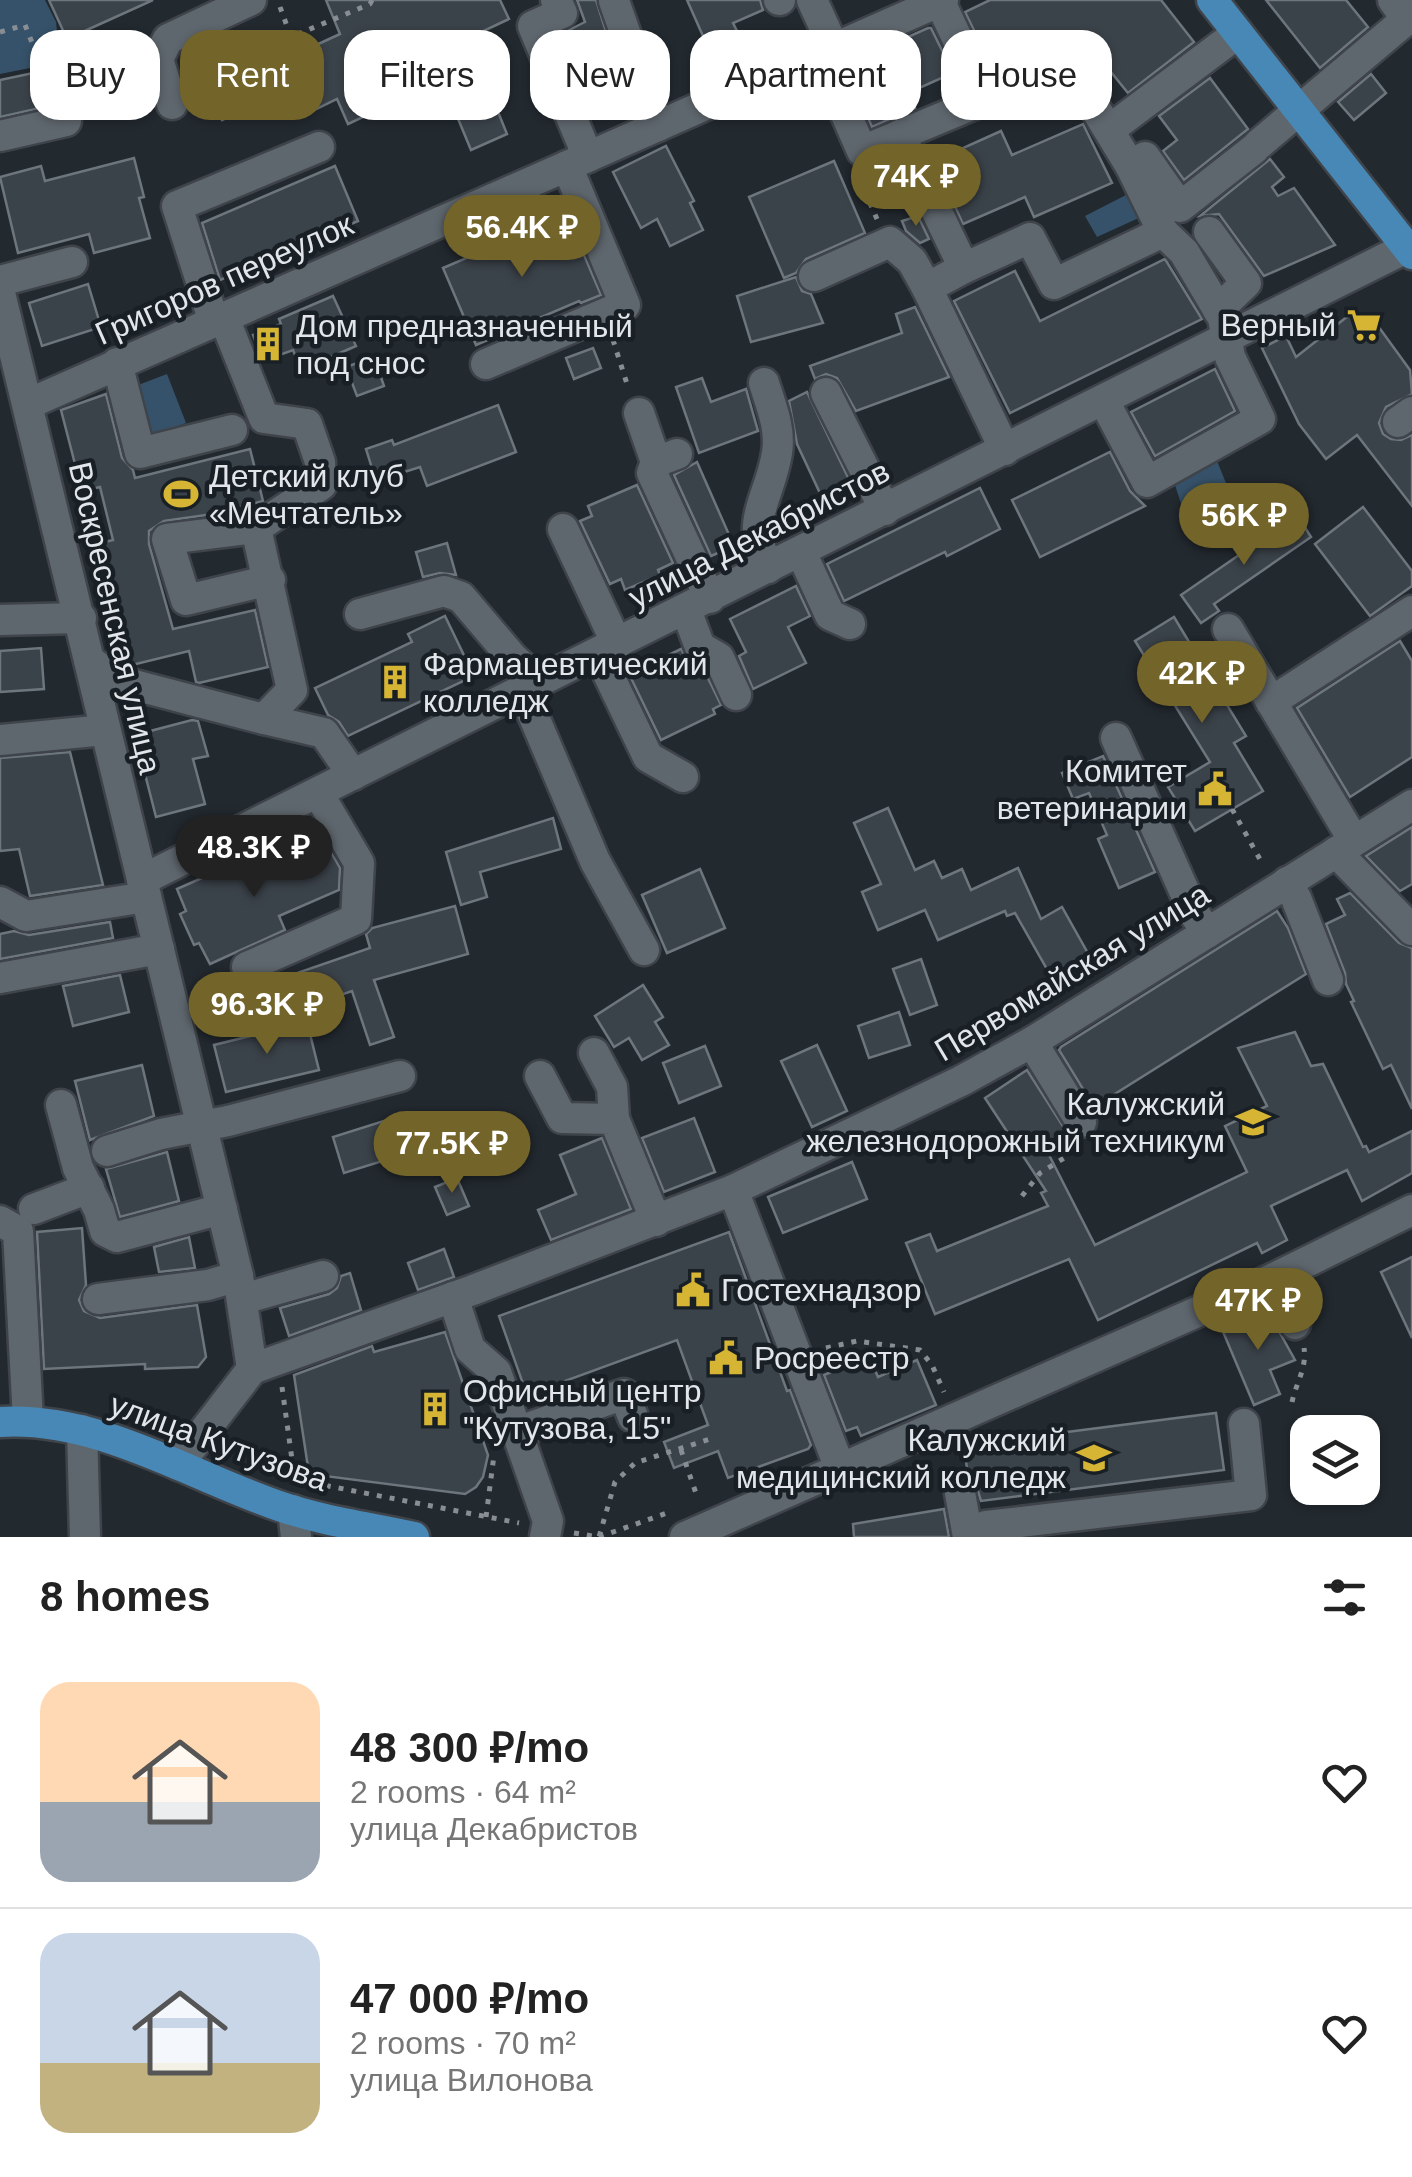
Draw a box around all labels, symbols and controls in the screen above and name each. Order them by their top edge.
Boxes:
chip: Buy [30,30,160,120]
chip: Rent [180,30,324,120]
chip: Filters [344,30,510,120]
chip: New [530,30,670,120]
chip: Apartment [690,30,921,120]
chip: House [941,30,1112,120]
pin: 74K ₽ [846,144,986,229]
text: 74K ₽ [873,158,959,194]
pin: 56.4K ₽ [430,195,614,280]
street label: Григоров переулок [90,206,359,352]
text: 56.4K ₽ [466,209,578,245]
supermarket icon: Верный [1345,306,1383,344]
place label: Верный [1221,307,1336,343]
place label: Дом предназначенный под снос [296,308,633,381]
building icon: Дом предназначенный под снос [249,325,287,363]
street label: улица Декабристов [623,453,895,615]
place label: Детский клуб «Мечтатель» [209,458,404,531]
street label: Воскресенская улица [62,459,168,778]
sports icon: Детский клуб «Мечтатель» [162,475,200,513]
pin: 56K ₽ [1174,483,1314,568]
text: 56K ₽ [1201,497,1287,533]
pin: 42K ₽ [1132,641,1272,726]
place label: Фармацевтический колледж [423,646,708,719]
text: 42K ₽ [1159,655,1245,691]
building icon: Фармацевтический колледж [376,663,414,701]
place label: Комитет ветеринарии [997,753,1187,826]
public building icon: Комитет ветеринарии [1196,770,1234,808]
pin: 48.3K ₽ [162,815,346,900]
text: 48.3K ₽ [198,829,310,865]
street label: Первомайская улица [928,876,1216,1068]
pin: 96.3K ₽ [175,972,359,1057]
text: 96.3K ₽ [211,986,323,1022]
place label: Калужский железнодорожный техникум [806,1086,1225,1159]
school or university icon: Калужский железнодорожный техникум [1234,1103,1272,1141]
pin: 77.5K ₽ [360,1111,544,1196]
text: 77.5K ₽ [396,1125,508,1161]
pin: 47K ₽ [1188,1268,1328,1353]
public building icon: Гостехнадзор [674,1271,712,1309]
place label: Гостехнадзор [721,1272,921,1308]
text: 47K ₽ [1215,1282,1301,1318]
public building icon: Росреестр [707,1339,745,1377]
place label: Росреестр [754,1340,910,1376]
place label: Офисный центр "Кутузова, 15" [463,1373,701,1446]
street label: улица Кутузова [105,1386,333,1498]
building icon: Офисный центр "Кутузова, 15" [416,1390,454,1428]
map controls [1290,1415,1380,1505]
button: layers [1290,1415,1380,1505]
place label: Калужский медицинский колледж [736,1422,1067,1495]
school or university icon: Калужский медицинский колледж [1075,1439,1113,1477]
icon: filters [1317,1570,1372,1625]
text: 8 homes [40,1573,210,1620]
icon: home [120,1722,240,1842]
text: 48 300 ₽/mo [350,1724,589,1771]
icon: heart [1317,1755,1372,1810]
text: 2 rooms · 64 m² [350,1774,576,1810]
text: улица Декабристов [350,1811,638,1847]
icon: home [120,1973,240,2093]
text: 47 000 ₽/mo [350,1975,589,2022]
icon: heart [1317,2006,1372,2061]
text: 2 rooms · 70 m² [350,2025,576,2061]
text: улица Вилонова [350,2062,593,2098]

